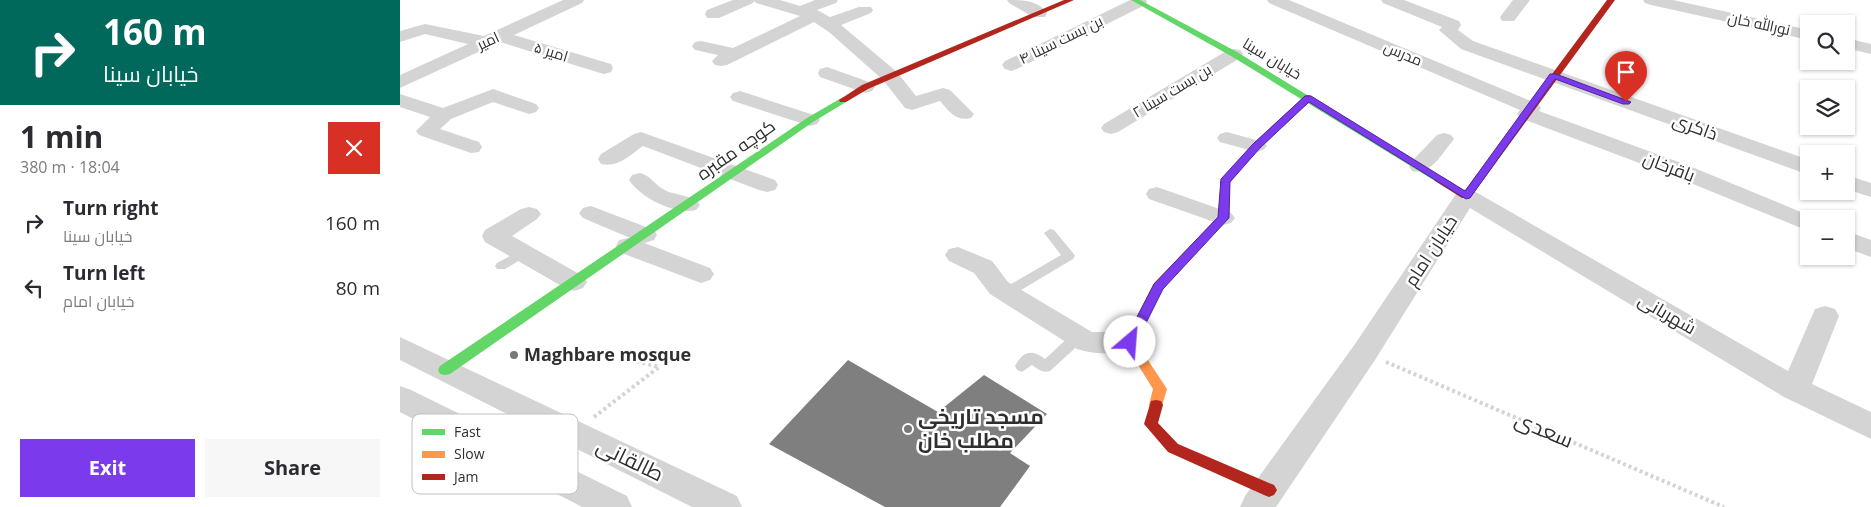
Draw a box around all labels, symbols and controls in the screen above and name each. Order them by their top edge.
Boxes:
street label: نورالله خان [1726,7,1792,40]
text: 160 m [103,8,207,55]
street label: بن بست سینا ۴ [1015,10,1106,69]
map controls [1800,15,1855,265]
button: search [1800,15,1855,70]
icon: right [20,20,85,85]
street label: امیر [472,26,502,54]
street label: خیابان سینا [1239,33,1306,84]
street label: امیر ۵ [532,36,571,66]
street label: مدرس [1381,36,1426,71]
pin [1605,51,1647,102]
text: خیابان سینا [103,58,199,88]
icon: arrive [1612,58,1640,86]
street label: بن بست سینا ۲ [1128,59,1215,122]
button: layers [1800,80,1855,135]
street label: ذاکری [1669,107,1721,145]
street label: کوچه مقبره [691,113,780,186]
text: 1 min [20,116,103,157]
button: close [328,122,380,174]
street label: باقرخان [1640,145,1699,187]
button: + [1800,145,1855,200]
text: 380 m · 18:04 [20,156,120,178]
text: Turn right [63,195,158,221]
icon: right [20,209,48,237]
text: 160 m [325,210,380,236]
street label: خیابان امام [1398,210,1463,291]
button: − [1800,210,1855,265]
text: خیابان سینا [63,225,132,247]
text: Turn left [63,260,145,286]
icon: left [20,274,48,302]
text: 80 m [336,275,380,301]
street label: شهربانی [1634,287,1701,339]
text: خیابان امام [63,290,134,312]
position arrow [1103,315,1155,367]
place label: Maghbare mosque [524,342,691,366]
marker: Maghbare mosque [508,349,520,361]
place label: مسجد تاریخی مطلب خان [918,402,1044,454]
street label: سعدی [1511,404,1578,454]
legend [412,414,578,494]
text: Fast [454,422,481,441]
marker: مسجد تاریخی مطلب خان [902,423,914,435]
street label: طالقانی [592,431,669,487]
button: Exit [20,439,195,497]
button: Share [205,439,380,497]
text: Slow [454,444,485,463]
text: Jam [452,467,479,486]

